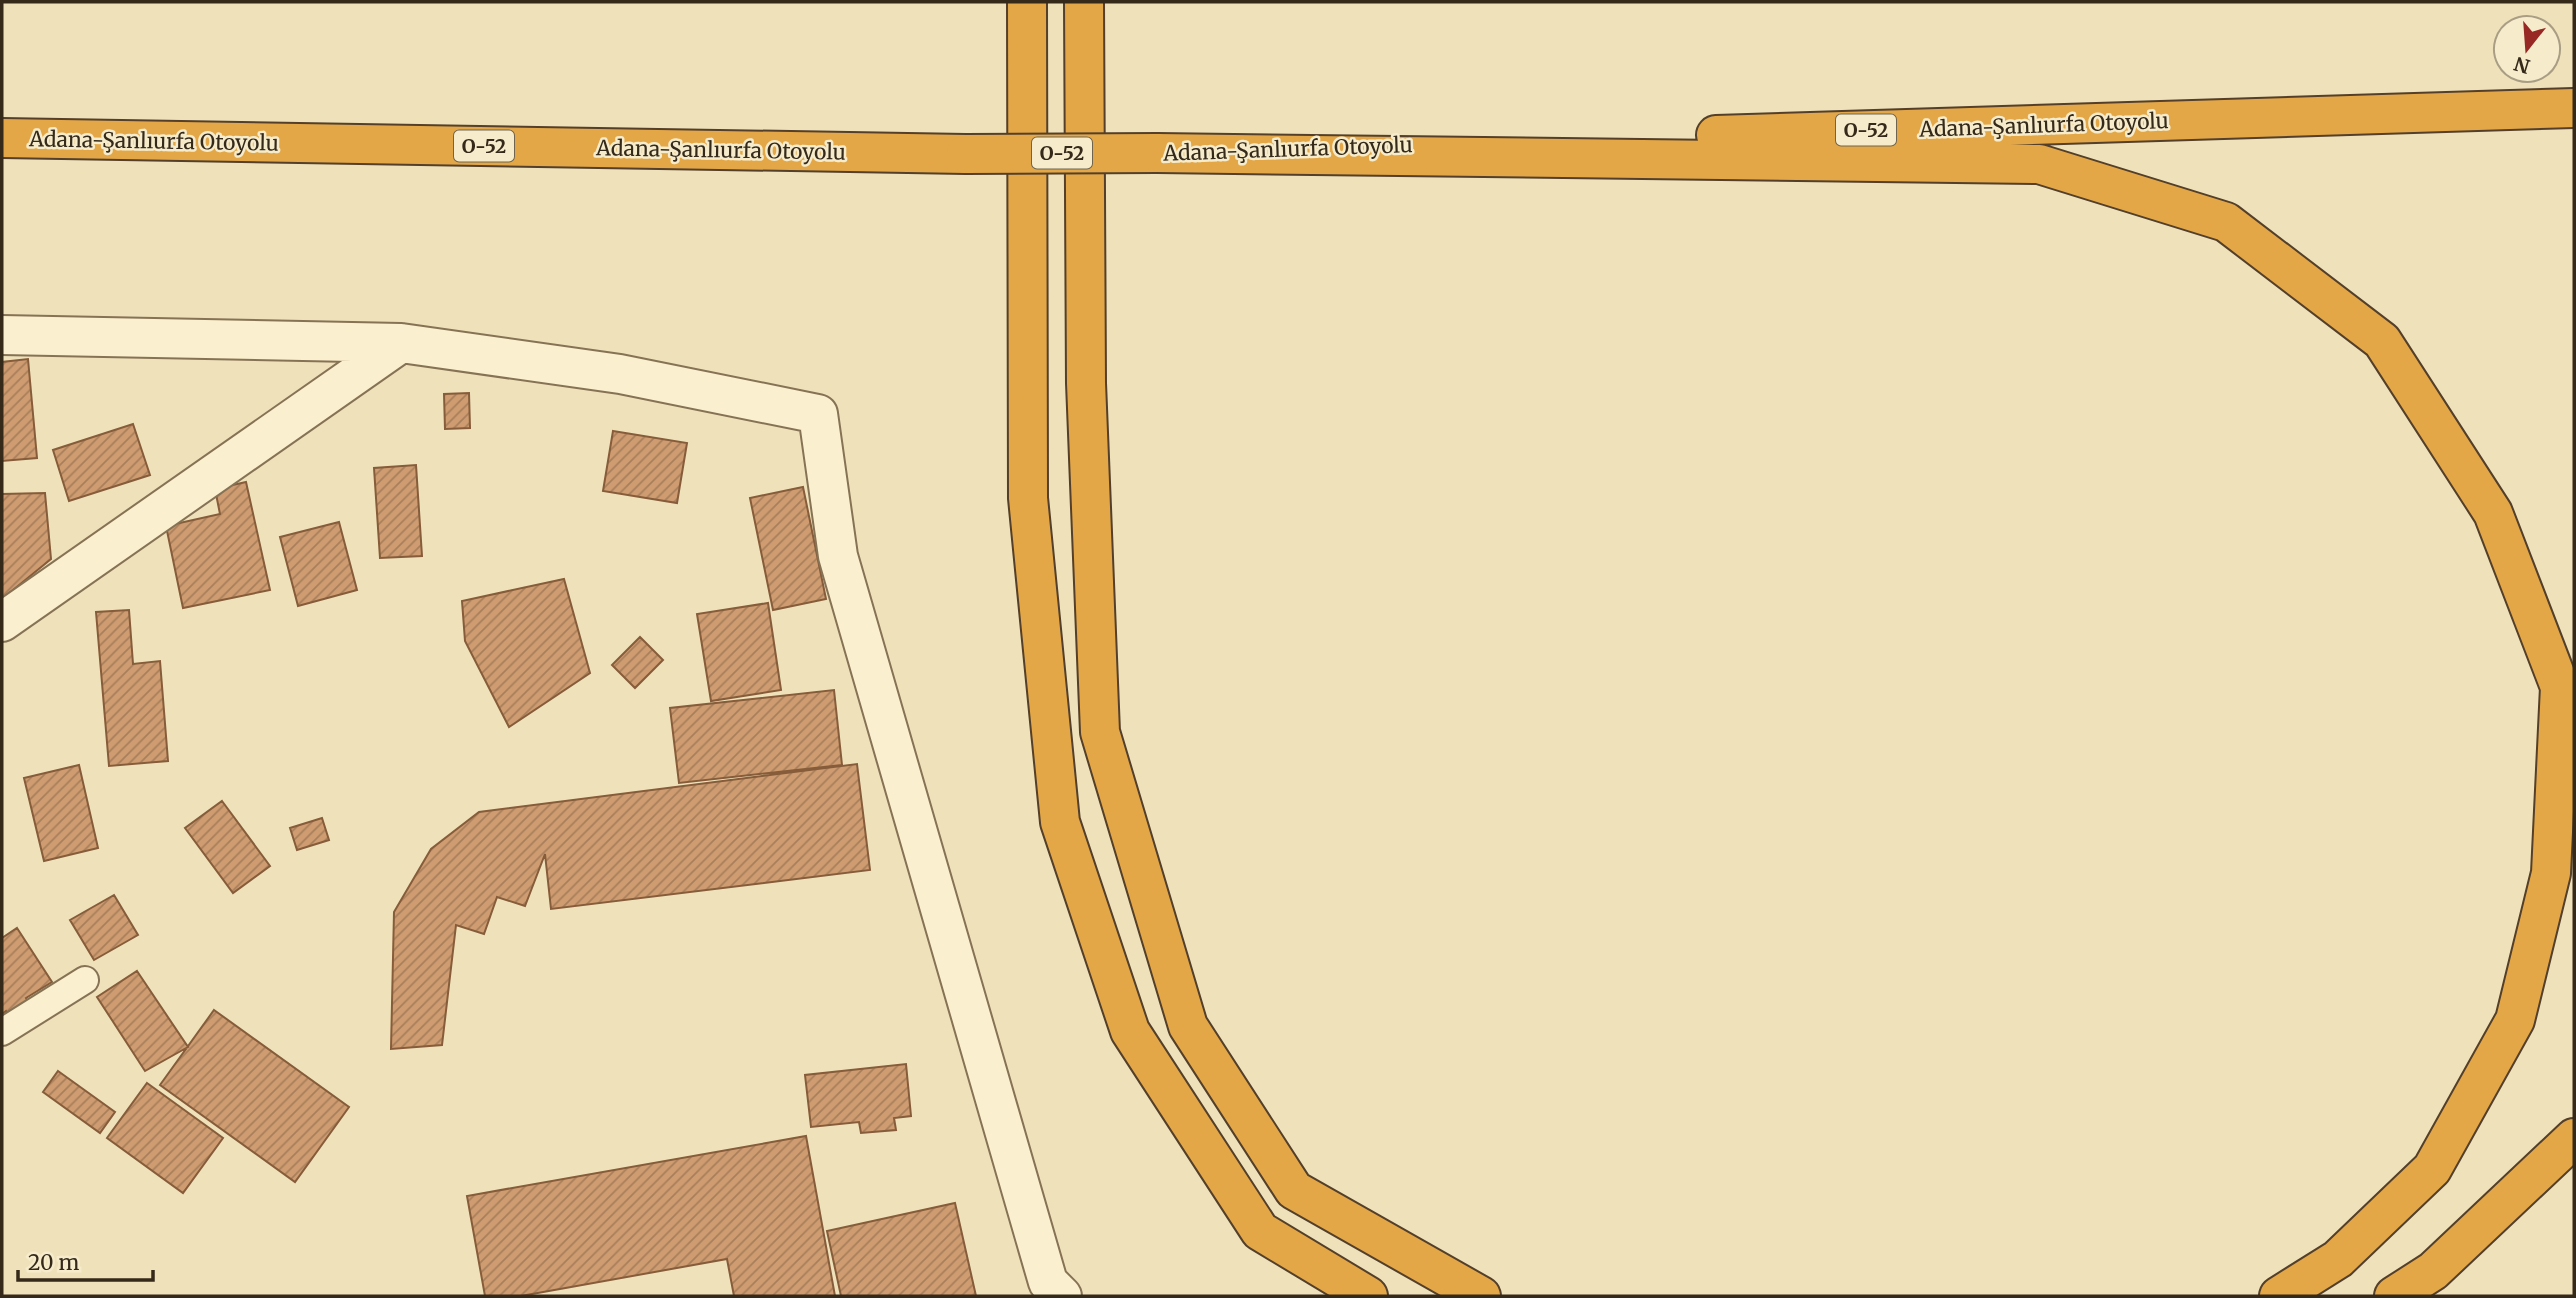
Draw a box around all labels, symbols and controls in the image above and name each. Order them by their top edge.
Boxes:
north arrow [2492,14,2562,84]
text: N [2511,52,2533,79]
street label: Adana-Şanlıurfa Otoyolu [1918,107,2169,143]
road number: O-52 [1836,114,1896,146]
street label: Adana-Şanlıurfa Otoyolu [28,125,279,157]
road number: O-52 [454,130,514,162]
street label: Adana-Şanlıurfa Otoyolu [1162,131,1413,167]
street label: Adana-Şanlıurfa Otoyolu [595,134,846,166]
road number: O-52 [1032,138,1092,168]
scale bar [18,1238,152,1282]
text: 20 m [28,1249,80,1276]

